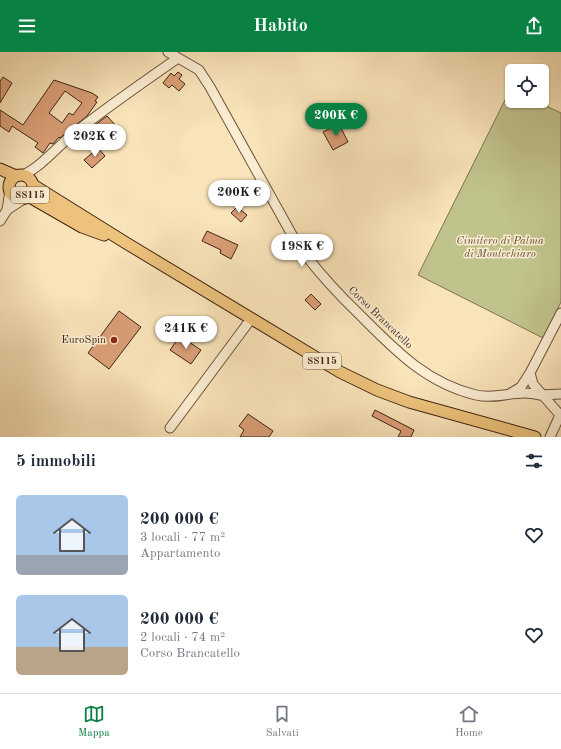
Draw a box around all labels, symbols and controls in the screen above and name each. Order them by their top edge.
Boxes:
icon: menu [16,15,38,37]
icon: share [523,15,545,37]
text: Habito [253,17,308,35]
map controls [505,64,549,108]
button: locate [505,64,549,108]
pin: 200K € [303,103,369,137]
text: 200K € [314,109,358,122]
pin: 202K € [62,124,128,158]
text: 202K € [73,130,117,143]
pin: 200K € [206,180,272,214]
text: 200K € [217,186,261,199]
road number: SS115 [11,187,49,203]
pin: 198K € [269,234,335,268]
park label: Cimitero di Palma di Montechiaro [456,236,544,260]
text: 198K € [280,240,324,253]
street label: Corso Brancatello [346,285,414,351]
pin: 241K € [153,316,219,350]
text: 241K € [164,322,208,335]
place label: EuroSpin [61,335,106,346]
marker: EuroSpin [109,335,119,345]
road number: SS115 [303,353,341,369]
icon: filters [523,450,545,472]
text: 5 immobili [16,453,96,470]
icon: home [48,511,96,559]
text: 200 000 € [140,511,219,528]
icon: heart [523,524,545,546]
text: 3 locali · 77 m² [140,531,225,544]
text: Appartamento [140,547,220,560]
icon: home [48,611,96,659]
text: 200 000 € [140,611,219,628]
icon: heart [523,624,545,646]
text: 2 locali · 74 m² [140,631,225,644]
text: Corso Brancatello [140,647,240,660]
tab: Mappa [78,703,110,741]
tab: Salvati [266,703,299,741]
tab: Home [455,703,483,741]

